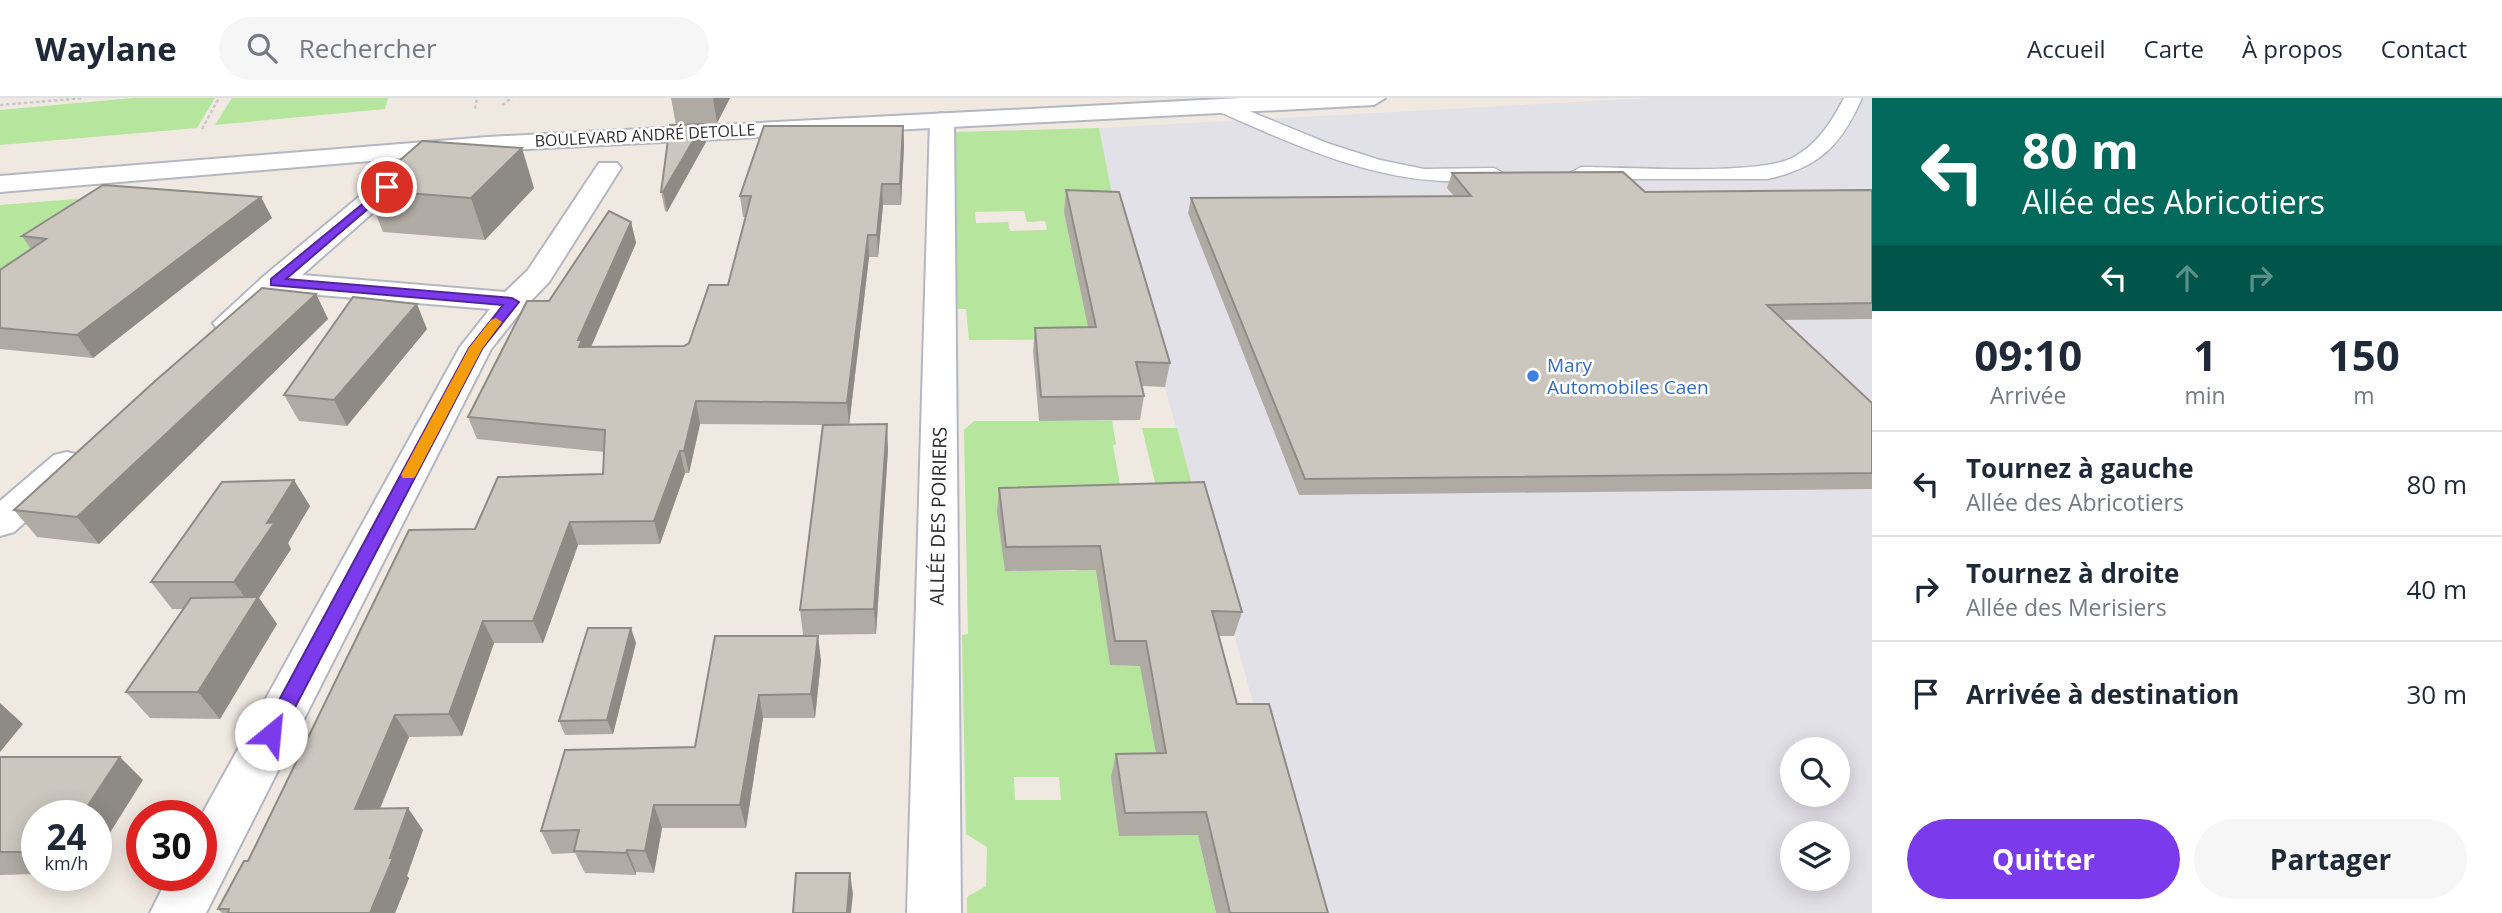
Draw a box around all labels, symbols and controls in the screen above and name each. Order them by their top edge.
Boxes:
search box [219,17,709,80]
text: Waylane [35,26,177,71]
icon: search [243,29,281,67]
text: Rechercher [299,30,437,66]
text: Accueil [2027,32,2106,65]
text: Carte [2144,32,2204,65]
text: À propos [2242,32,2343,65]
text: Contact [2381,32,2467,65]
text: 80 m [2022,117,2139,183]
street label: BOULEVARD ANDRÉ DETOLLE [534,118,756,152]
icon: left [1907,126,1998,217]
pin [357,157,417,217]
icon: arrive [368,168,406,206]
text: Allée des Abricotiers [2022,180,2325,223]
icon: left [2095,259,2133,297]
icon: ahead [2168,259,2206,297]
icon: right [2241,259,2279,297]
text: 09:10 [1974,326,2082,383]
text: 1 [2193,326,2217,383]
text: 150 [2328,326,2400,383]
place label: Mary Automobiles Caen [1547,352,1709,400]
marker: Mary Automobiles Caen [1525,368,1541,384]
text: Arrivée [1990,379,2066,411]
text: min [2184,379,2226,411]
text: m [2353,379,2374,411]
street label: ALLÉE DES POIRIERS [923,426,953,606]
text: Tournez à gauche [1966,450,2194,486]
icon: left [1907,465,1945,503]
text: 80 m [2406,466,2467,502]
text: Allée des Abricotiers [1966,486,2184,518]
text: Tournez à droite [1966,555,2179,591]
icon: right [1907,570,1945,608]
text: 40 m [2406,571,2467,607]
text: Allée des Merisiers [1966,591,2167,623]
icon: arrive [1907,675,1945,713]
text: Arrivée à destination [1966,676,2239,712]
text: 30 m [2406,676,2467,712]
position arrow [234,697,308,771]
map controls [1780,737,1850,891]
button: search [1780,737,1850,807]
speed limit sign: 30 [126,800,217,891]
text: 24 [46,813,87,860]
button: Quitter [1907,819,2180,899]
button: Partager [2194,819,2467,899]
button: layers [1780,821,1850,891]
text: km/h [45,851,88,875]

